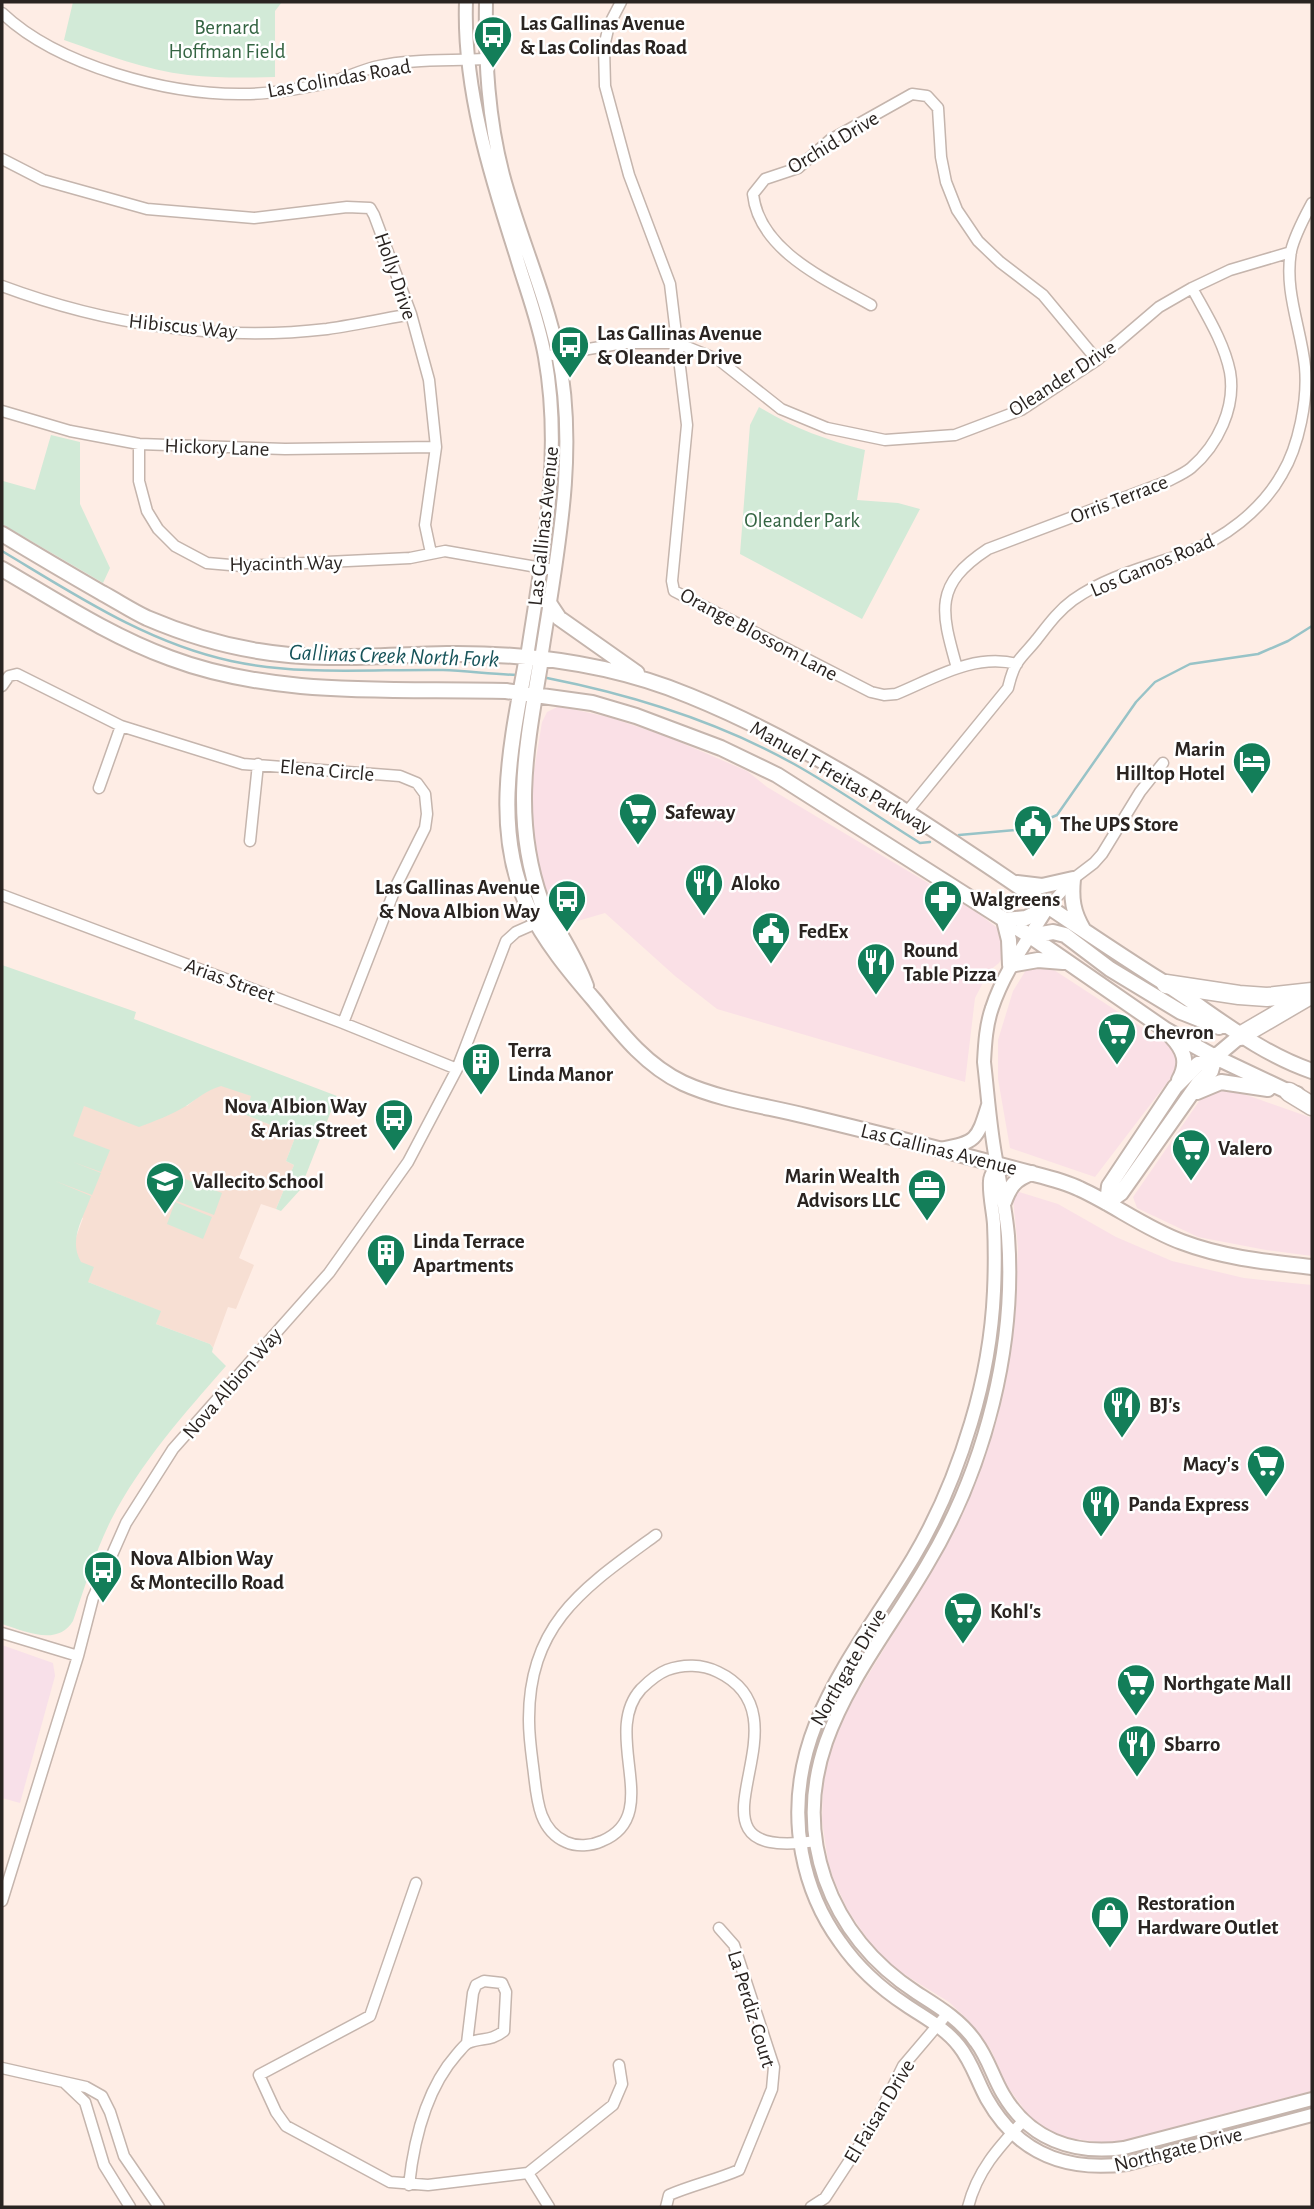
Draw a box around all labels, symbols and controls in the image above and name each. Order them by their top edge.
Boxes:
place label: Las Gallinas Avenue & Las Colindas Road [520,13,687,58]
bus stop icon: Las Gallinas Avenue & Las Colindas Road [472,14,514,69]
park label: Bernard Hoffman Field [168,17,286,62]
street label: Las Colindas Road [266,56,413,101]
street label: Orchid Drive [784,107,882,178]
street label: Holly Drive [371,230,420,322]
street label: Hibiscus Way [128,310,238,343]
place label: Las Gallinas Avenue & Oleander Drive [597,323,762,368]
bus stop icon: Las Gallinas Avenue & Oleander Drive [549,324,591,379]
street label: Oleander Drive [1005,336,1120,421]
street label: Hickory Lane [164,435,270,460]
street label: Las Gallinas Avenue [525,445,562,607]
street label: Orris Terrace [1068,471,1171,528]
park label: Oleander Park [744,510,860,531]
street label: Los Gamos Road [1087,530,1217,601]
street label: Hyacinth Way [229,552,343,575]
street label: Orange Blossom Lane [677,584,841,685]
water label: Gallinas Creek North Fork [288,641,500,672]
street label: Manuel T Freitas Parkway [747,717,935,838]
place label: Marin Hilltop Hotel [1116,739,1225,784]
hotel icon: Marin Hilltop Hotel [1231,740,1273,795]
street label: Elena Circle [279,756,375,785]
supermarket icon: Safeway [617,791,659,846]
place label: Safeway [665,802,736,823]
public building icon: The UPS Store [1012,803,1054,858]
place label: The UPS Store [1060,814,1179,835]
restaurant icon: Aloko [683,862,725,917]
place label: Aloko [731,873,780,894]
place label: Las Gallinas Avenue & Nova Albion Way [375,877,541,922]
bus stop icon: Las Gallinas Avenue & Nova Albion Way [546,878,588,933]
pharmacy icon: Walgreens [922,878,964,933]
place label: Walgreens [970,889,1060,910]
public building icon: FedEx [750,910,792,965]
place label: FedEx [798,921,849,942]
place label: Round Table Pizza [903,940,997,985]
restaurant icon: Round Table Pizza [855,941,897,996]
street label: Arias Street [182,954,278,1007]
supermarket icon: Chevron [1096,1011,1138,1066]
place label: Chevron [1144,1022,1214,1043]
place label: Terra Linda Manor [508,1040,614,1085]
building icon: Terra Linda Manor [460,1041,502,1096]
place label: Nova Albion Way & Arias Street [224,1096,368,1141]
bus stop icon: Nova Albion Way & Arias Street [373,1097,415,1152]
street label: Las Gallinas Avenue [859,1120,1019,1179]
supermarket icon: Valero [1170,1127,1212,1182]
place label: Valero [1218,1138,1272,1159]
school or university icon: Vallecito School [144,1160,186,1215]
place label: Marin Wealth Advisors LLC [785,1166,900,1211]
office icon: Marin Wealth Advisors LLC [906,1167,948,1222]
place label: Vallecito School [192,1171,324,1192]
place label: Linda Terrace Apartments [413,1231,525,1276]
building icon: Linda Terrace Apartments [365,1232,407,1287]
street label: Nova Albion Way [179,1324,286,1443]
restaurant icon: BJ's [1101,1384,1143,1439]
place label: BJ's [1149,1395,1180,1416]
supermarket icon: Macy's [1245,1443,1287,1498]
place label: Macy's [1183,1454,1239,1475]
restaurant icon: Panda Express [1080,1483,1122,1538]
place label: Panda Express [1128,1494,1249,1515]
place label: Nova Albion Way & Montecillo Road [130,1548,284,1593]
bus stop icon: Nova Albion Way & Montecillo Road [82,1549,124,1604]
supermarket icon: Kohl's [942,1590,984,1645]
place label: Kohl's [990,1601,1041,1622]
street label: Northgate Drive [807,1605,890,1729]
supermarket icon: Northgate Mall [1115,1662,1157,1717]
place label: Northgate Mall [1163,1673,1291,1694]
restaurant icon: Sbarro [1116,1723,1158,1778]
place label: Sbarro [1164,1734,1220,1755]
place label: Restoration Hardware Outlet [1137,1893,1278,1938]
shop icon: Restoration Hardware Outlet [1089,1894,1131,1949]
street label: La Perdiz Court [724,1948,779,2070]
street label: El Faisan Drive [840,2056,919,2167]
street label: Northgate Drive [1112,2123,1244,2176]

